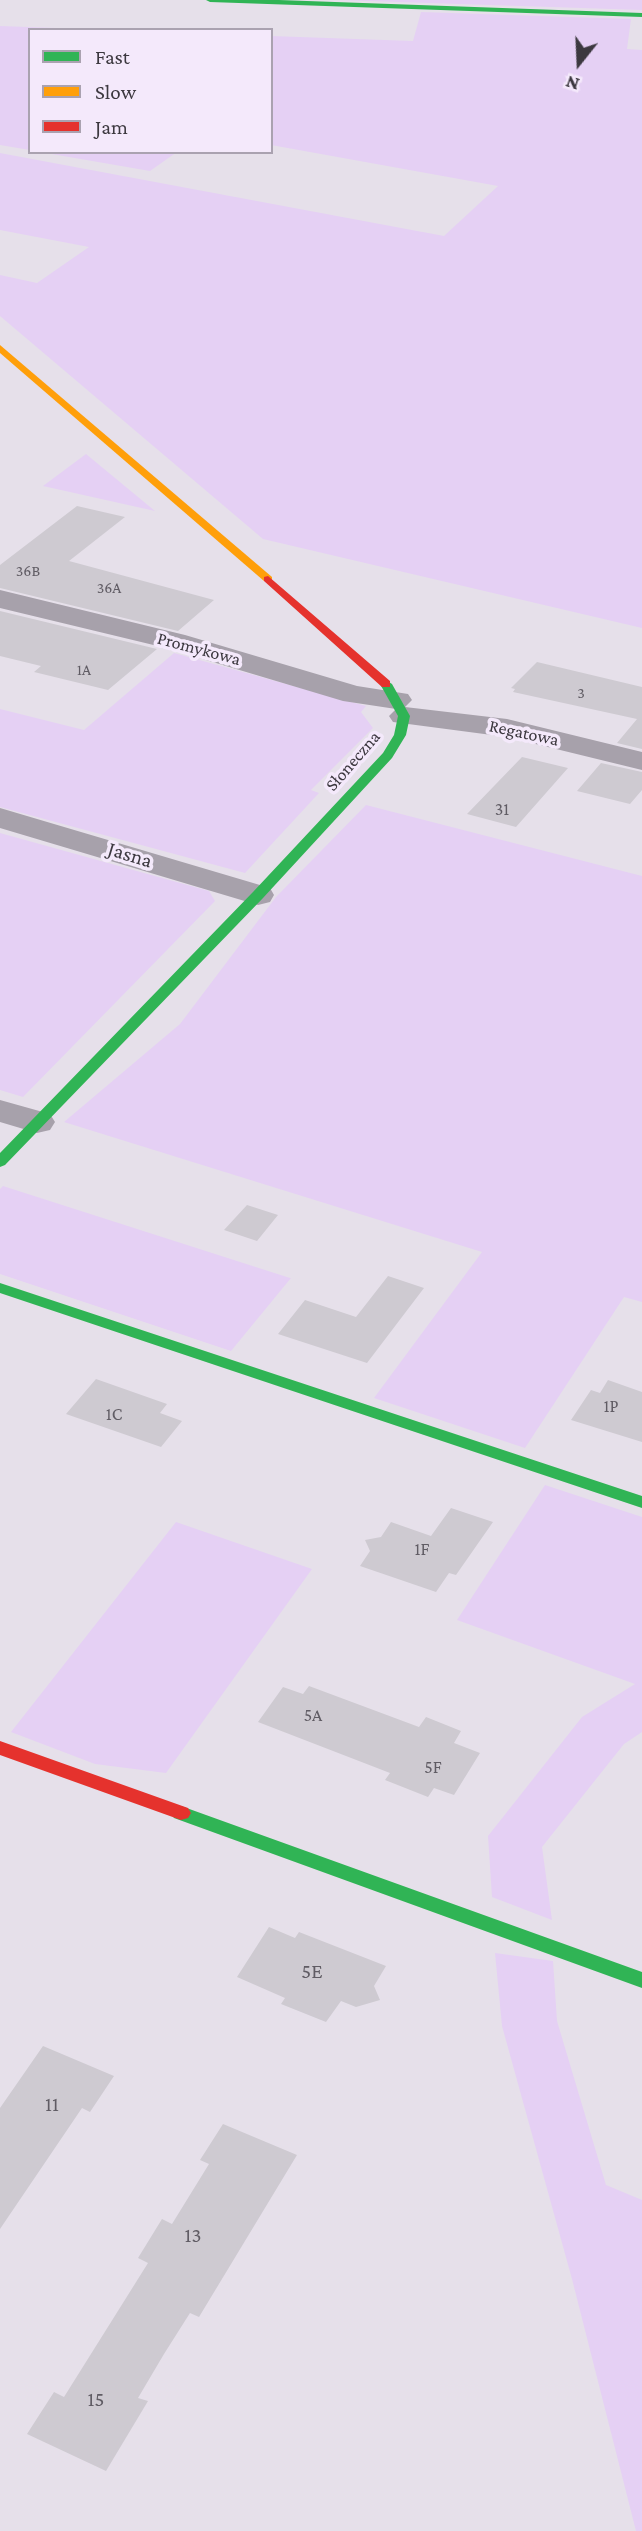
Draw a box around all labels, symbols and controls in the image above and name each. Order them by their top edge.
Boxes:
legend [28,28,273,154]
north arrow [544,28,614,98]
text: Fast [95,45,130,69]
text: N [563,71,582,95]
text: Slow [95,80,136,104]
text: Jam [95,115,128,139]
house number: 36B [16,561,40,581]
house number: 36A [97,578,121,598]
street label: Promykowa [155,628,243,670]
house number: 1A [77,660,91,680]
house number: 3 [577,683,585,703]
street label: Regatowa [487,715,561,751]
street label: Słoneczna [321,726,385,796]
house number: 31 [495,798,509,820]
street label: Jasna [105,836,155,874]
house number: 1P [603,1395,619,1417]
house number: 1C [106,1403,122,1425]
house number: 1F [415,1538,429,1560]
house number: 5A [304,1704,322,1726]
house number: 5F [424,1756,442,1778]
house number: 5E [301,1959,323,1985]
house number: 11 [45,2092,59,2118]
house number: 13 [185,2223,201,2249]
house number: 15 [88,2387,104,2413]

